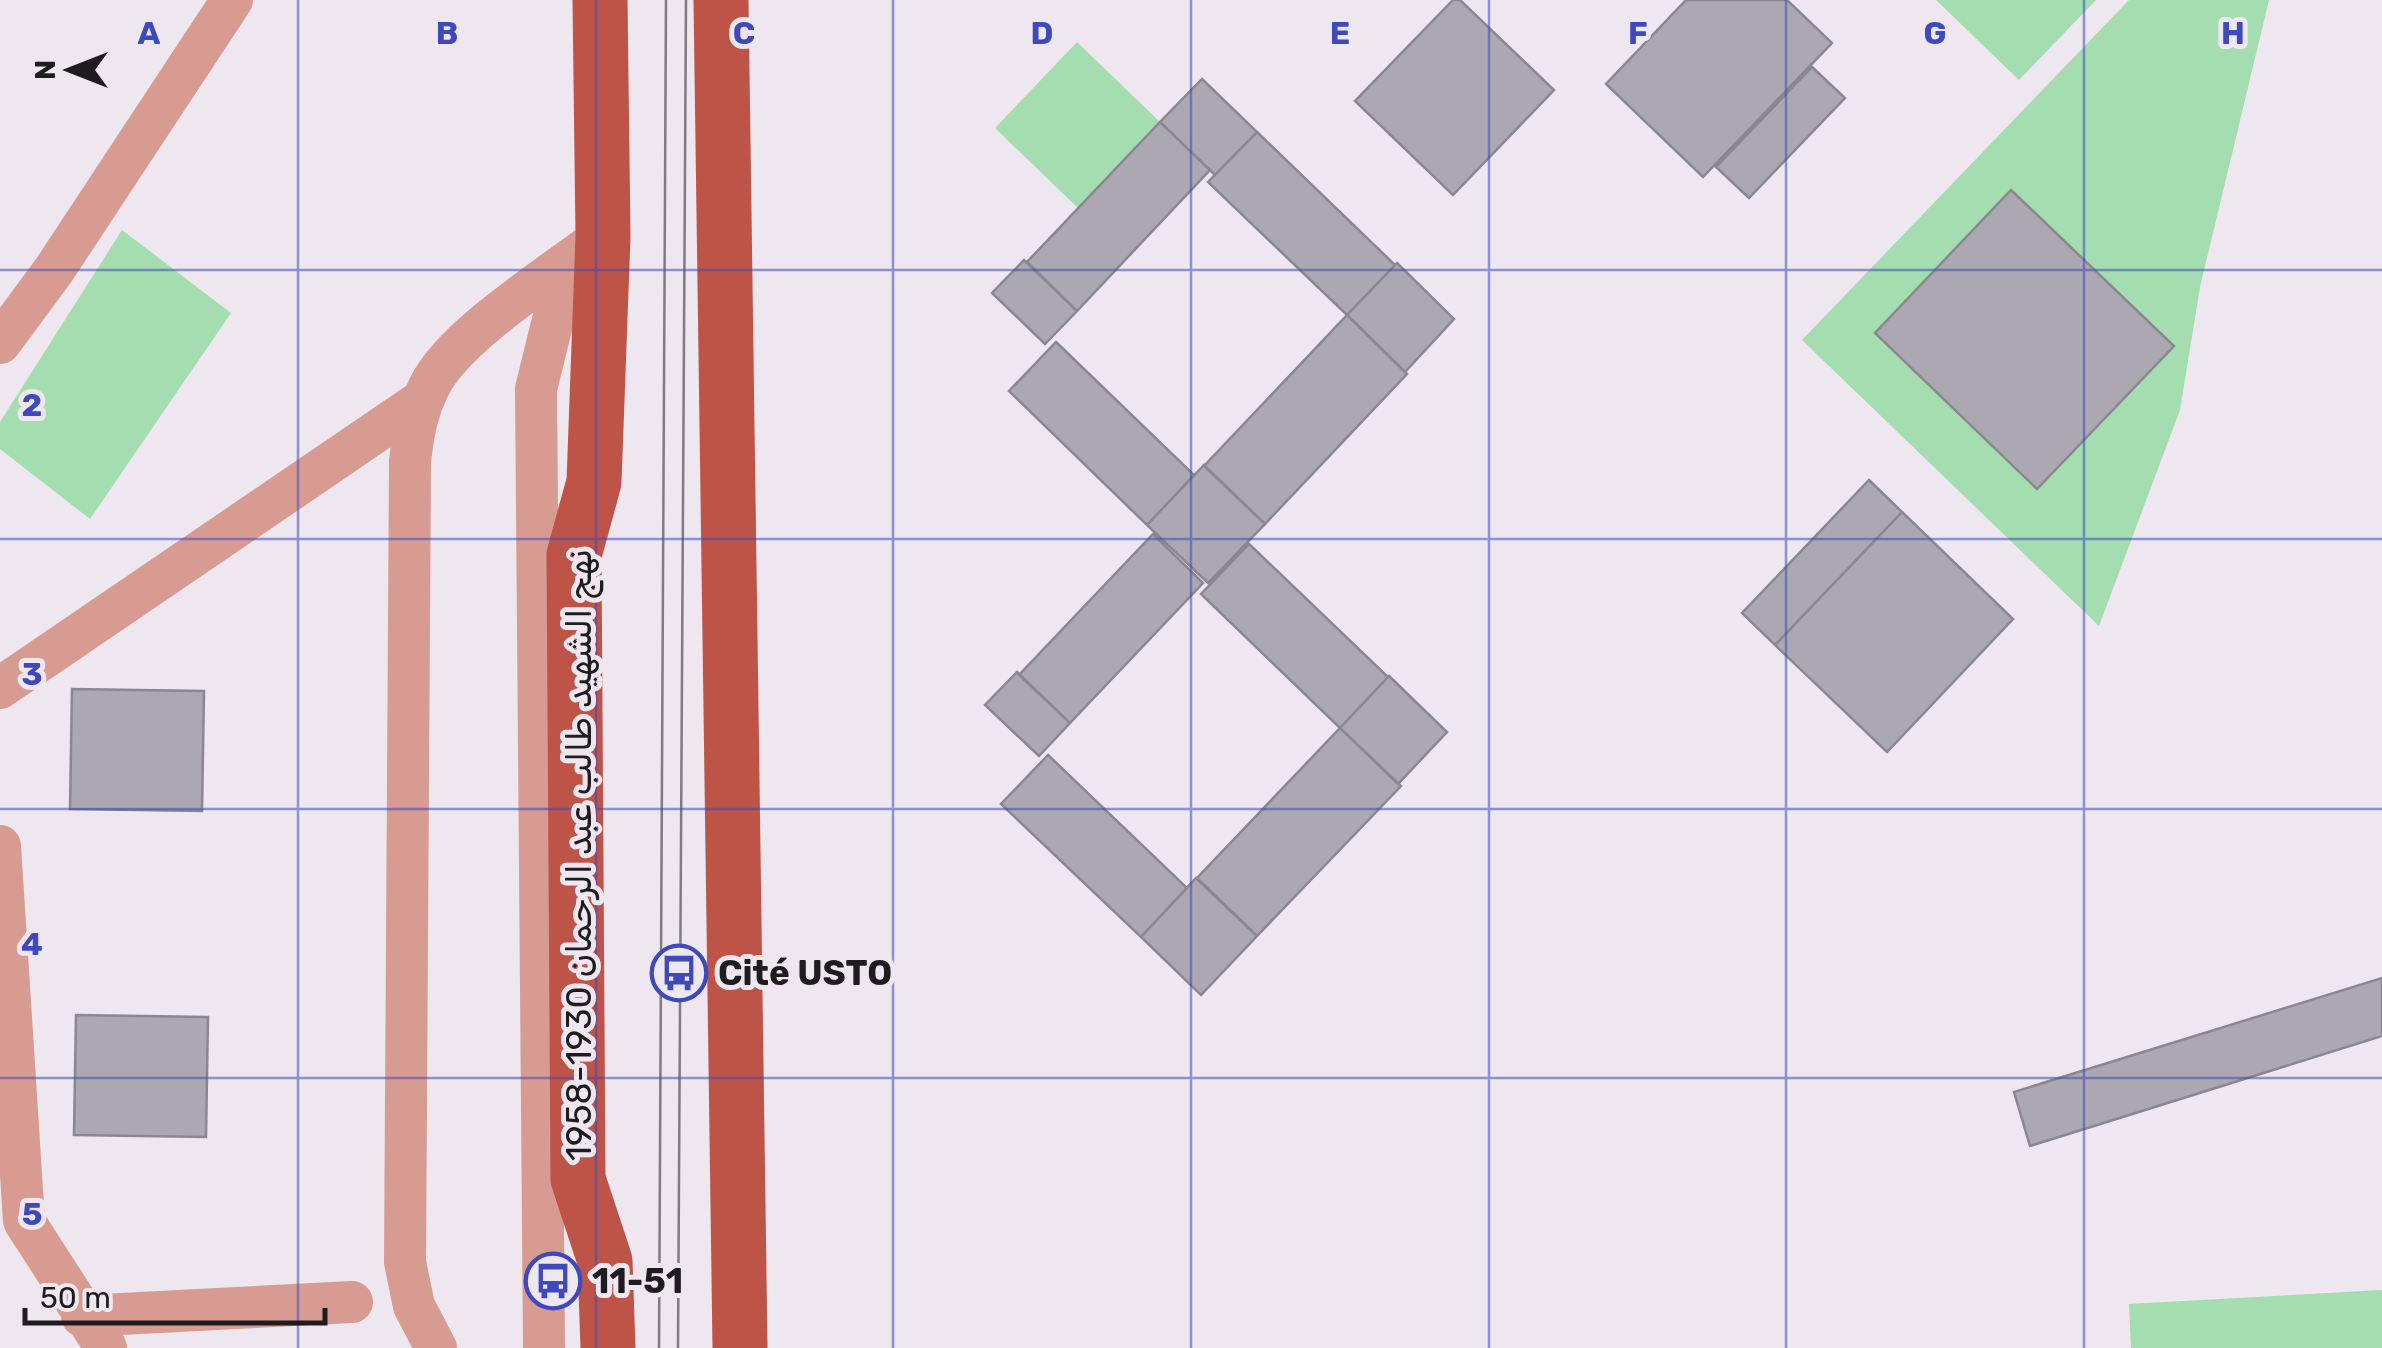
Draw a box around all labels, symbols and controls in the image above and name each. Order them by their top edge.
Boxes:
text: A [138,14,161,52]
text: B [436,14,458,52]
text: C [733,14,755,52]
text: D [1031,14,1053,52]
text: E [1330,14,1350,52]
text: F [1628,14,1648,52]
text: G [1923,14,1947,52]
text: H [2221,14,2245,52]
north arrow [20,20,120,120]
text: N [29,60,62,80]
text: 2 [22,386,42,424]
street label: نهج الشهيد طالب عبد الرحمان 1930-1958 [558,549,604,1161]
text: 3 [21,655,43,693]
text: 4 [21,925,43,963]
bus stop icon: Cité USTO [649,943,709,1003]
place label: Cité USTO [718,952,892,994]
text: 5 [22,1195,42,1233]
bus stop icon: 11-51 [523,1251,583,1311]
place label: 11-51 [592,1260,683,1302]
scale bar [25,1263,325,1325]
text: 50 m [40,1280,111,1316]

